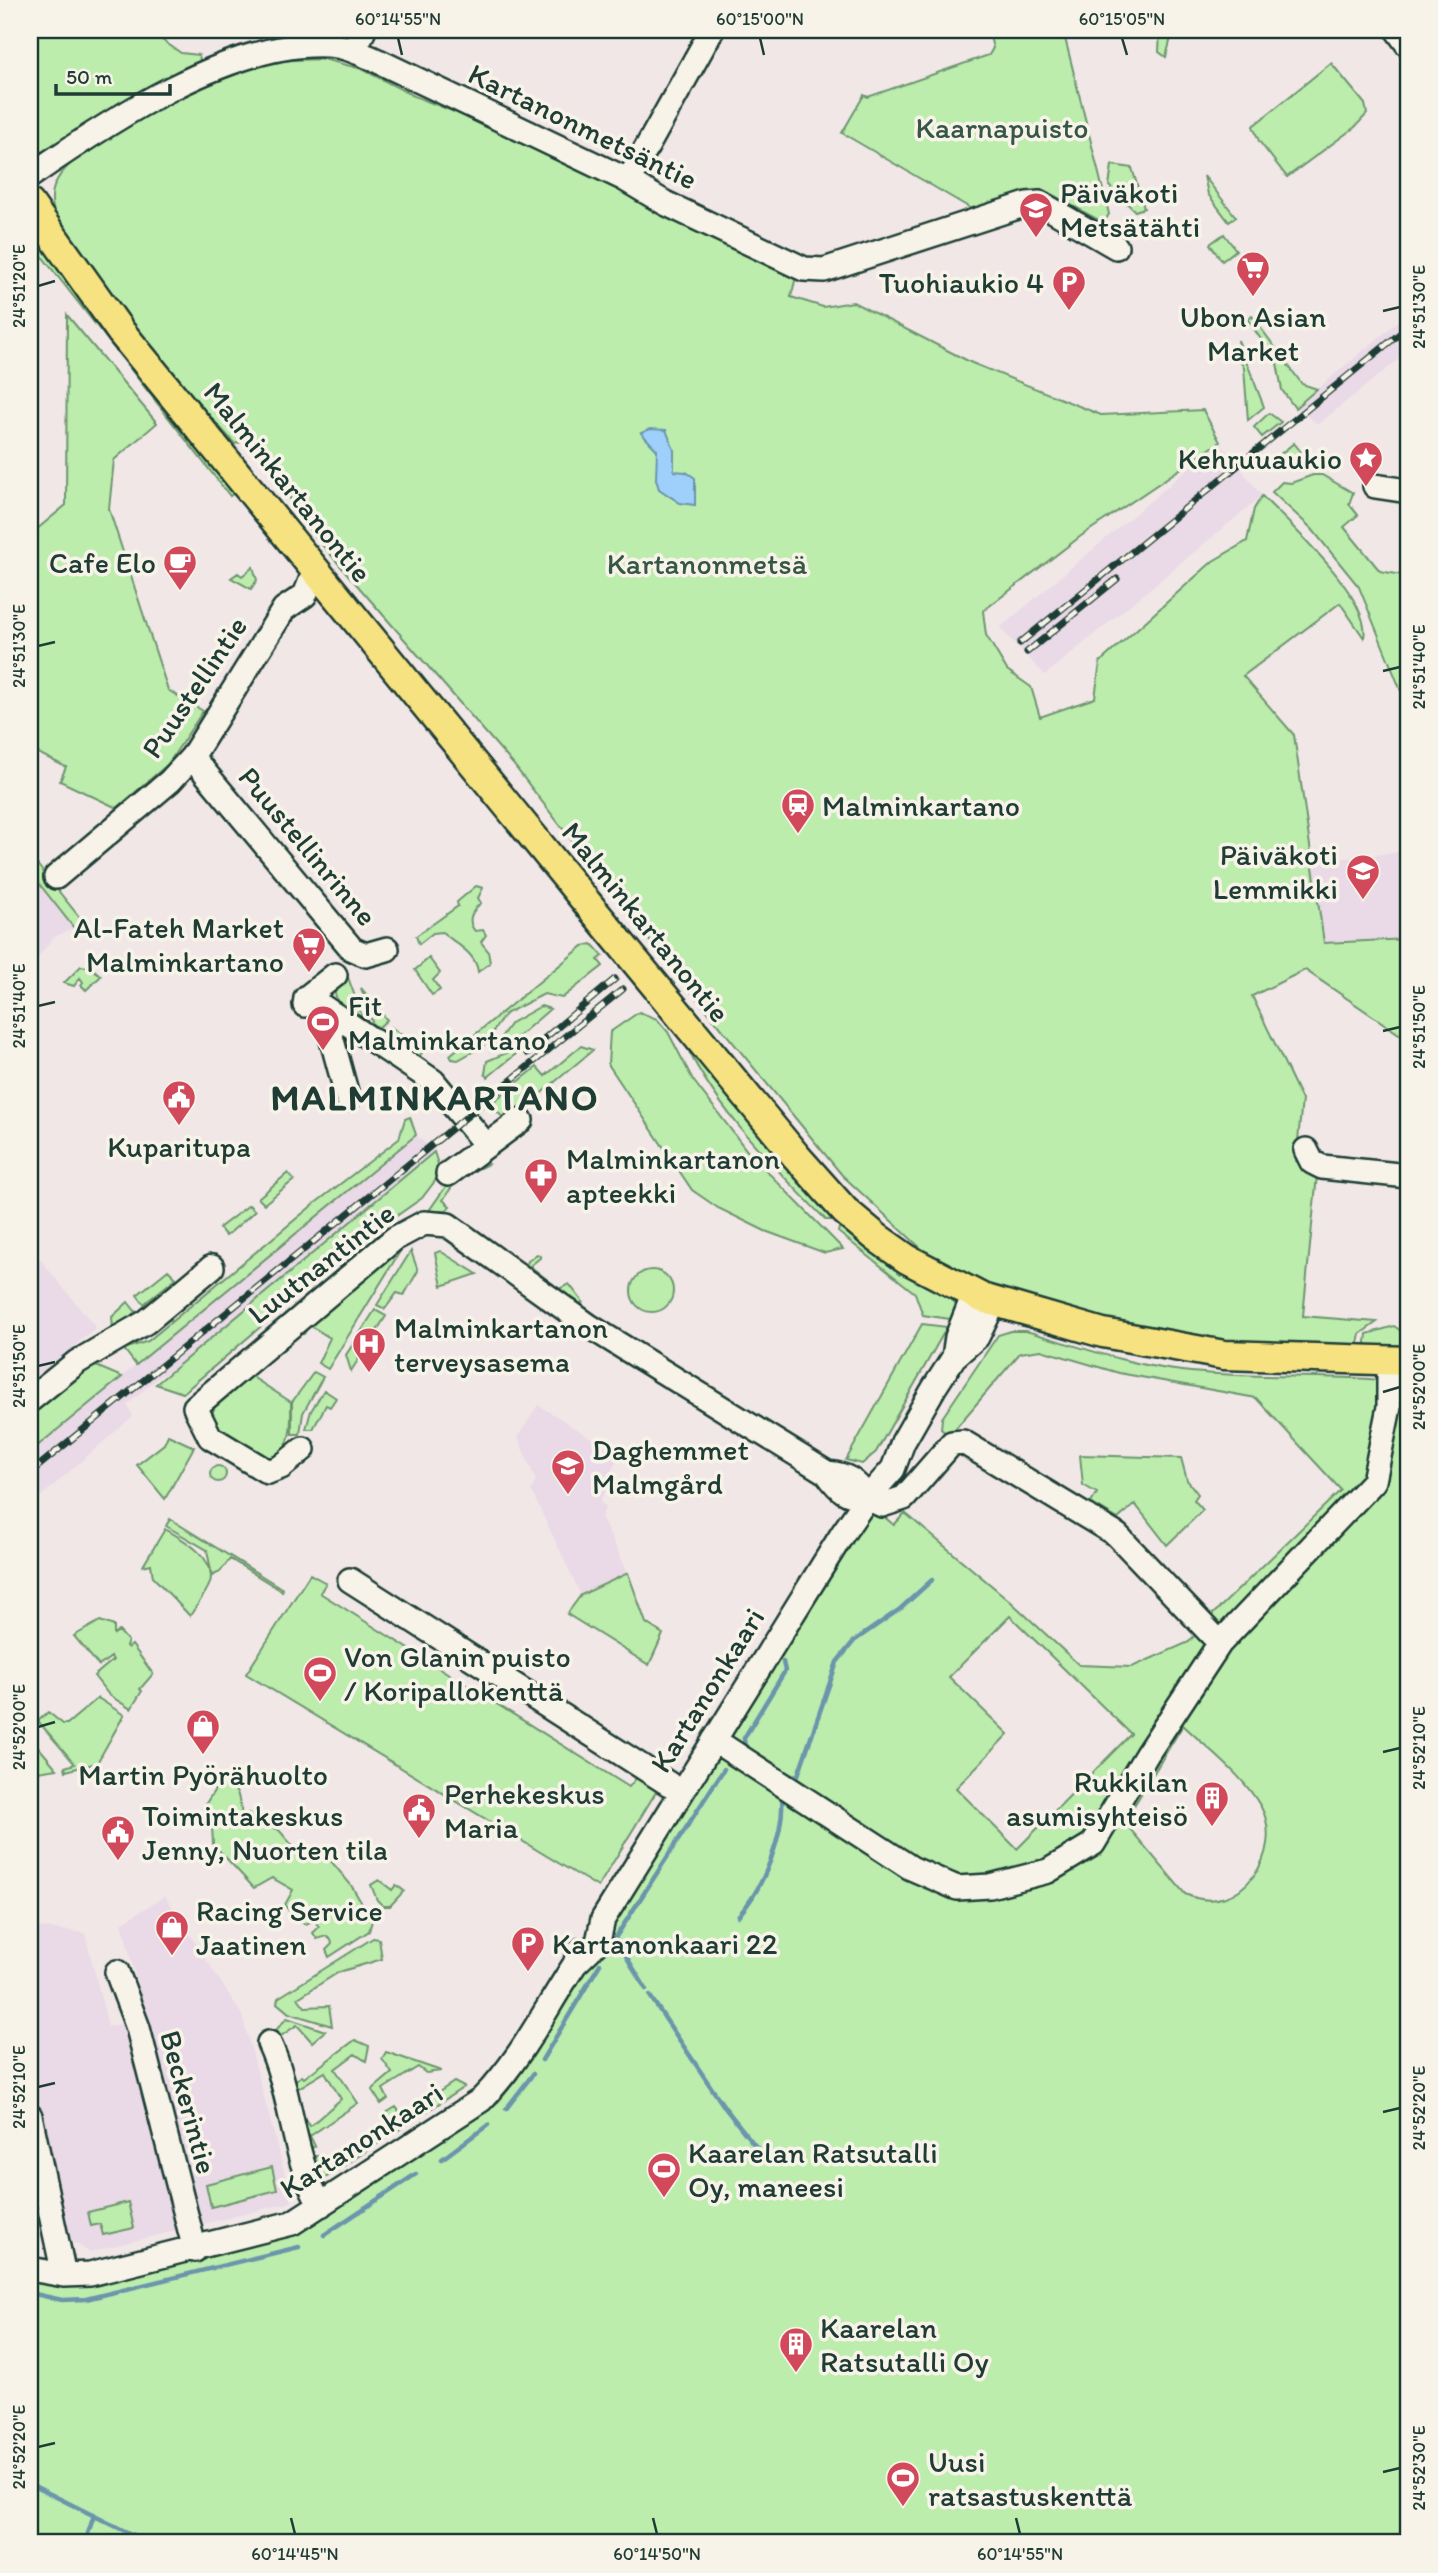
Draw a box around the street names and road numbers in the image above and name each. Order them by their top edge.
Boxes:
street label: Kartanonmetsäntie [463,55,703,197]
street label: Malminkartanontie [196,374,380,590]
street label: Puustellintie [133,609,255,765]
street label: Puustellinrinne [231,759,385,933]
street label: Malminkartanontie [554,814,738,1030]
street label: Luutnantintie [240,1194,402,1332]
street label: Kartanonkaari [642,1601,772,1779]
street label: Beckerintie [152,2026,226,2178]
street label: Kartanonkaari [272,2074,450,2206]

